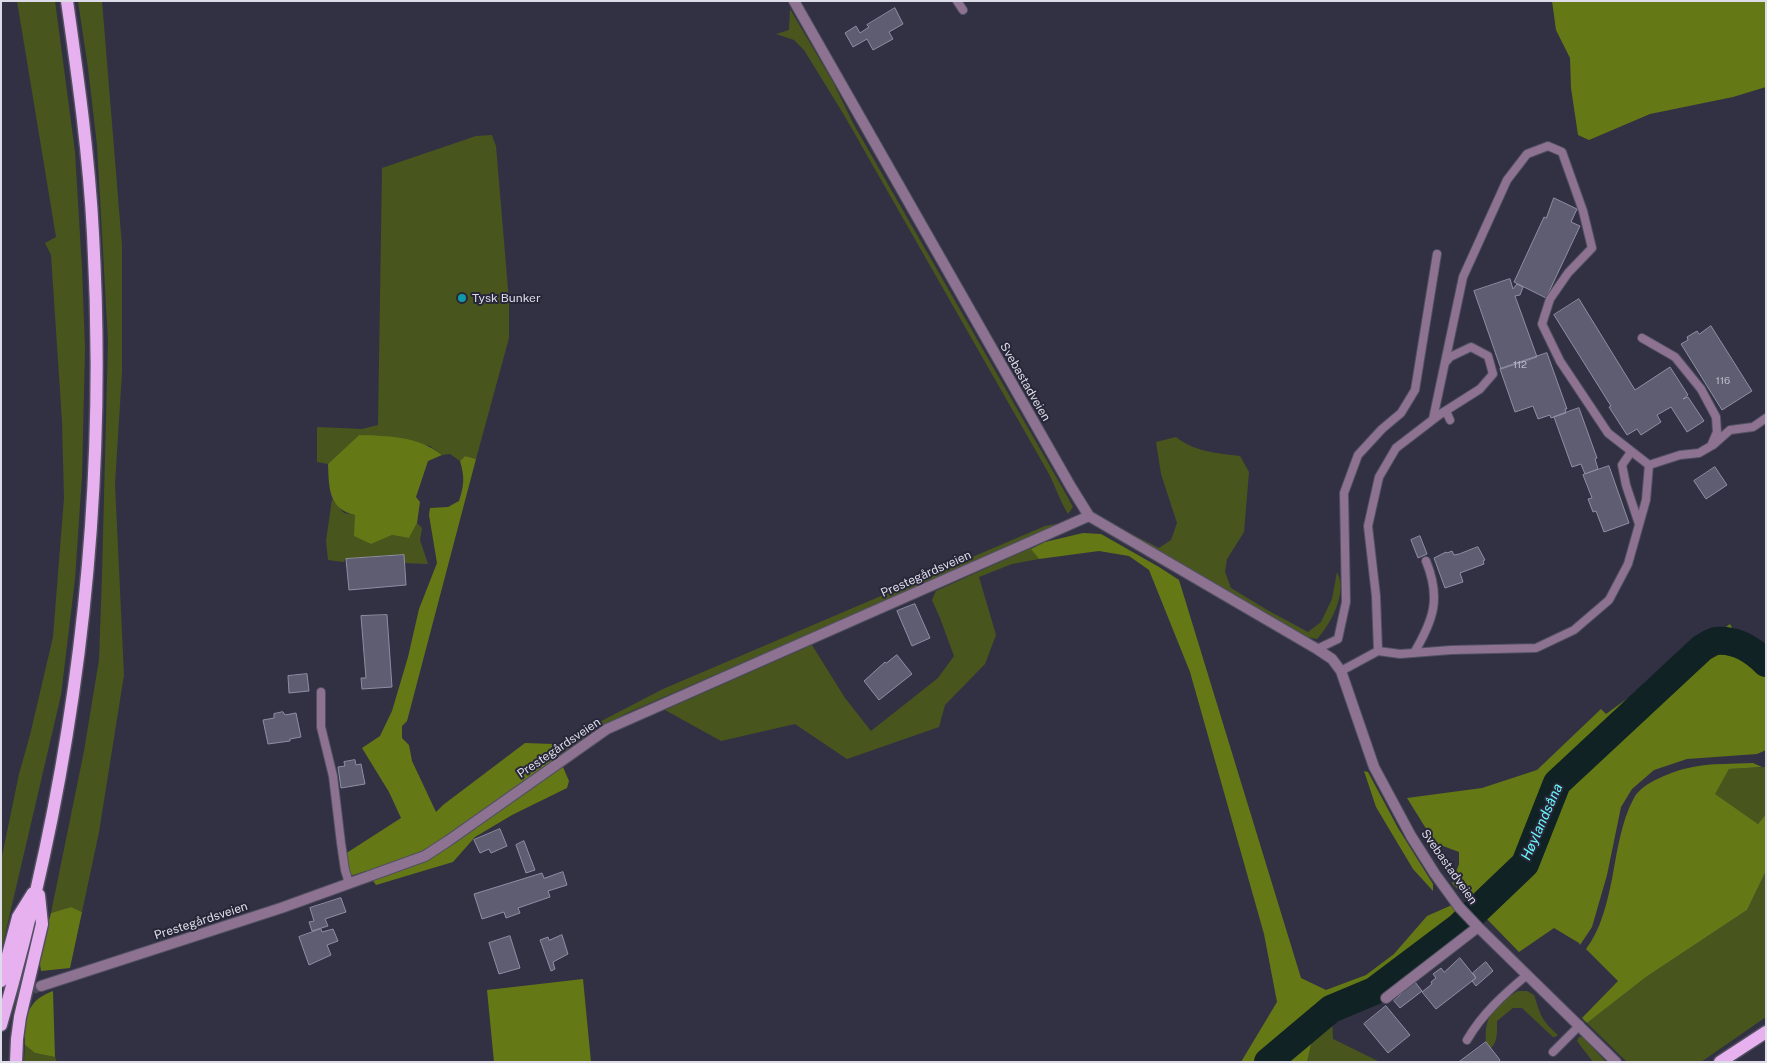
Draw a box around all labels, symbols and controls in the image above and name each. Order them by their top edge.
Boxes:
place label: Tysk Bunker [472,291,541,305]
marker: Tysk Bunker [456,292,468,304]
street label: Svebastadveien [997,340,1053,424]
house number: 112 [1513,359,1527,371]
house number: 116 [1716,375,1730,387]
street label: Prestegårdsveien [879,548,973,600]
street label: Prestegårdsveien [515,715,603,781]
water label: Høylandsåna [1518,781,1566,863]
street label: Svebastadveien [1418,827,1480,907]
street label: Prestegårdsveien [152,899,250,943]

